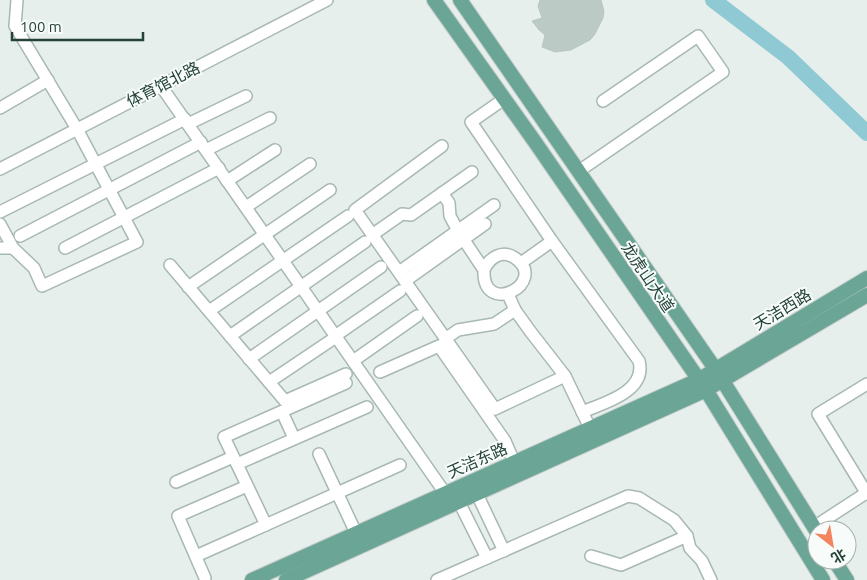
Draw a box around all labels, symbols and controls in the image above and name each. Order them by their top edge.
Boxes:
scale bar [12,10,144,42]
text: 100 m [20,18,62,35]
street label: 体育馆北路 [123,58,203,110]
street label: 龙虎山大道 [618,239,678,315]
street label: 天洁西路 [750,285,814,333]
street label: 天洁东路 [444,439,510,481]
north arrow [807,520,857,570]
text: 北 [829,546,849,567]

